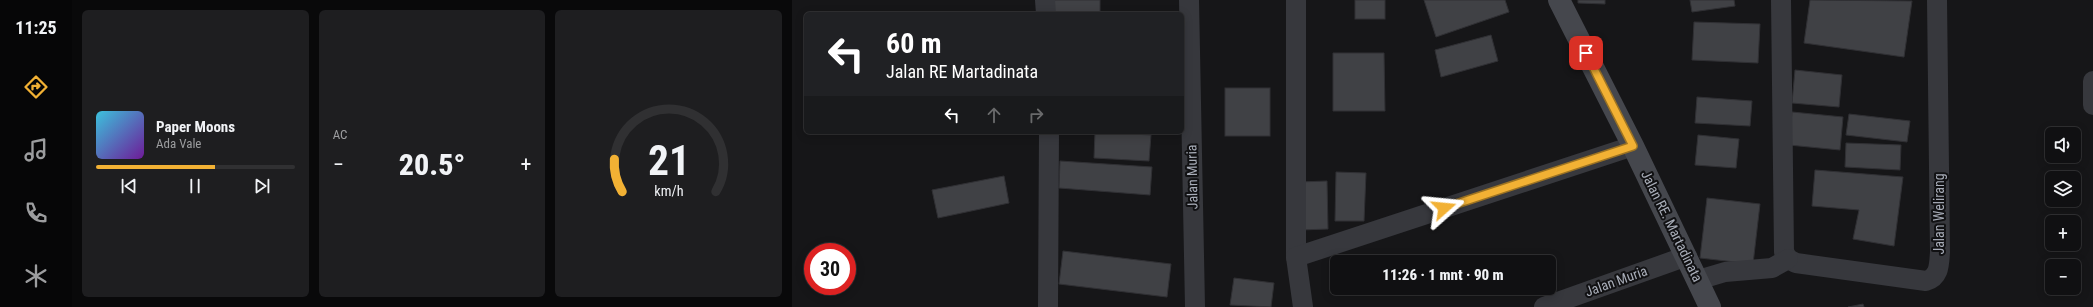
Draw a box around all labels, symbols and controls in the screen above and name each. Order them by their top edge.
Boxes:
text: 11:25 [15,17,57,38]
text: 60 m [886,27,942,60]
icon: left [820,28,872,80]
pin [1569,36,1603,70]
icon: arrive [1575,42,1597,64]
text: Jalan RE Martadinata [886,61,1038,82]
icon: directions [22,73,50,101]
icon: left [941,104,963,126]
icon: ahead [983,104,1005,126]
icon: right [1025,104,1047,126]
text: Paper Moons [156,118,235,136]
text: AC [333,127,347,142]
map controls [2045,127,2081,295]
button: sound [2045,127,2081,163]
text: 21 [648,135,690,184]
icon: music [22,136,50,164]
text: Ada Vale [156,136,201,151]
street label: Jalan Muria [1183,144,1201,210]
text: 20.5° [399,147,465,182]
text: − [333,152,344,177]
text: + [520,152,531,177]
street label: Jalan RE. Martadinata [1638,168,1706,284]
button: layers [2045,171,2081,207]
street label: Jalan Welirang [1931,173,1947,255]
icon: previous [118,175,140,197]
icon: pause [184,175,206,197]
icon: next [251,175,273,197]
text: km/h [654,182,683,198]
position arrow [1423,187,1465,229]
icon: phone [22,199,50,227]
button: + [2045,215,2081,251]
speed limit sign: 30 [804,243,856,295]
button: − [2045,259,2081,295]
icon: climate [22,262,50,290]
street label: Jalan Muria [1583,262,1649,300]
text: 11:26 · 1 mnt · 90 m [1382,266,1504,284]

